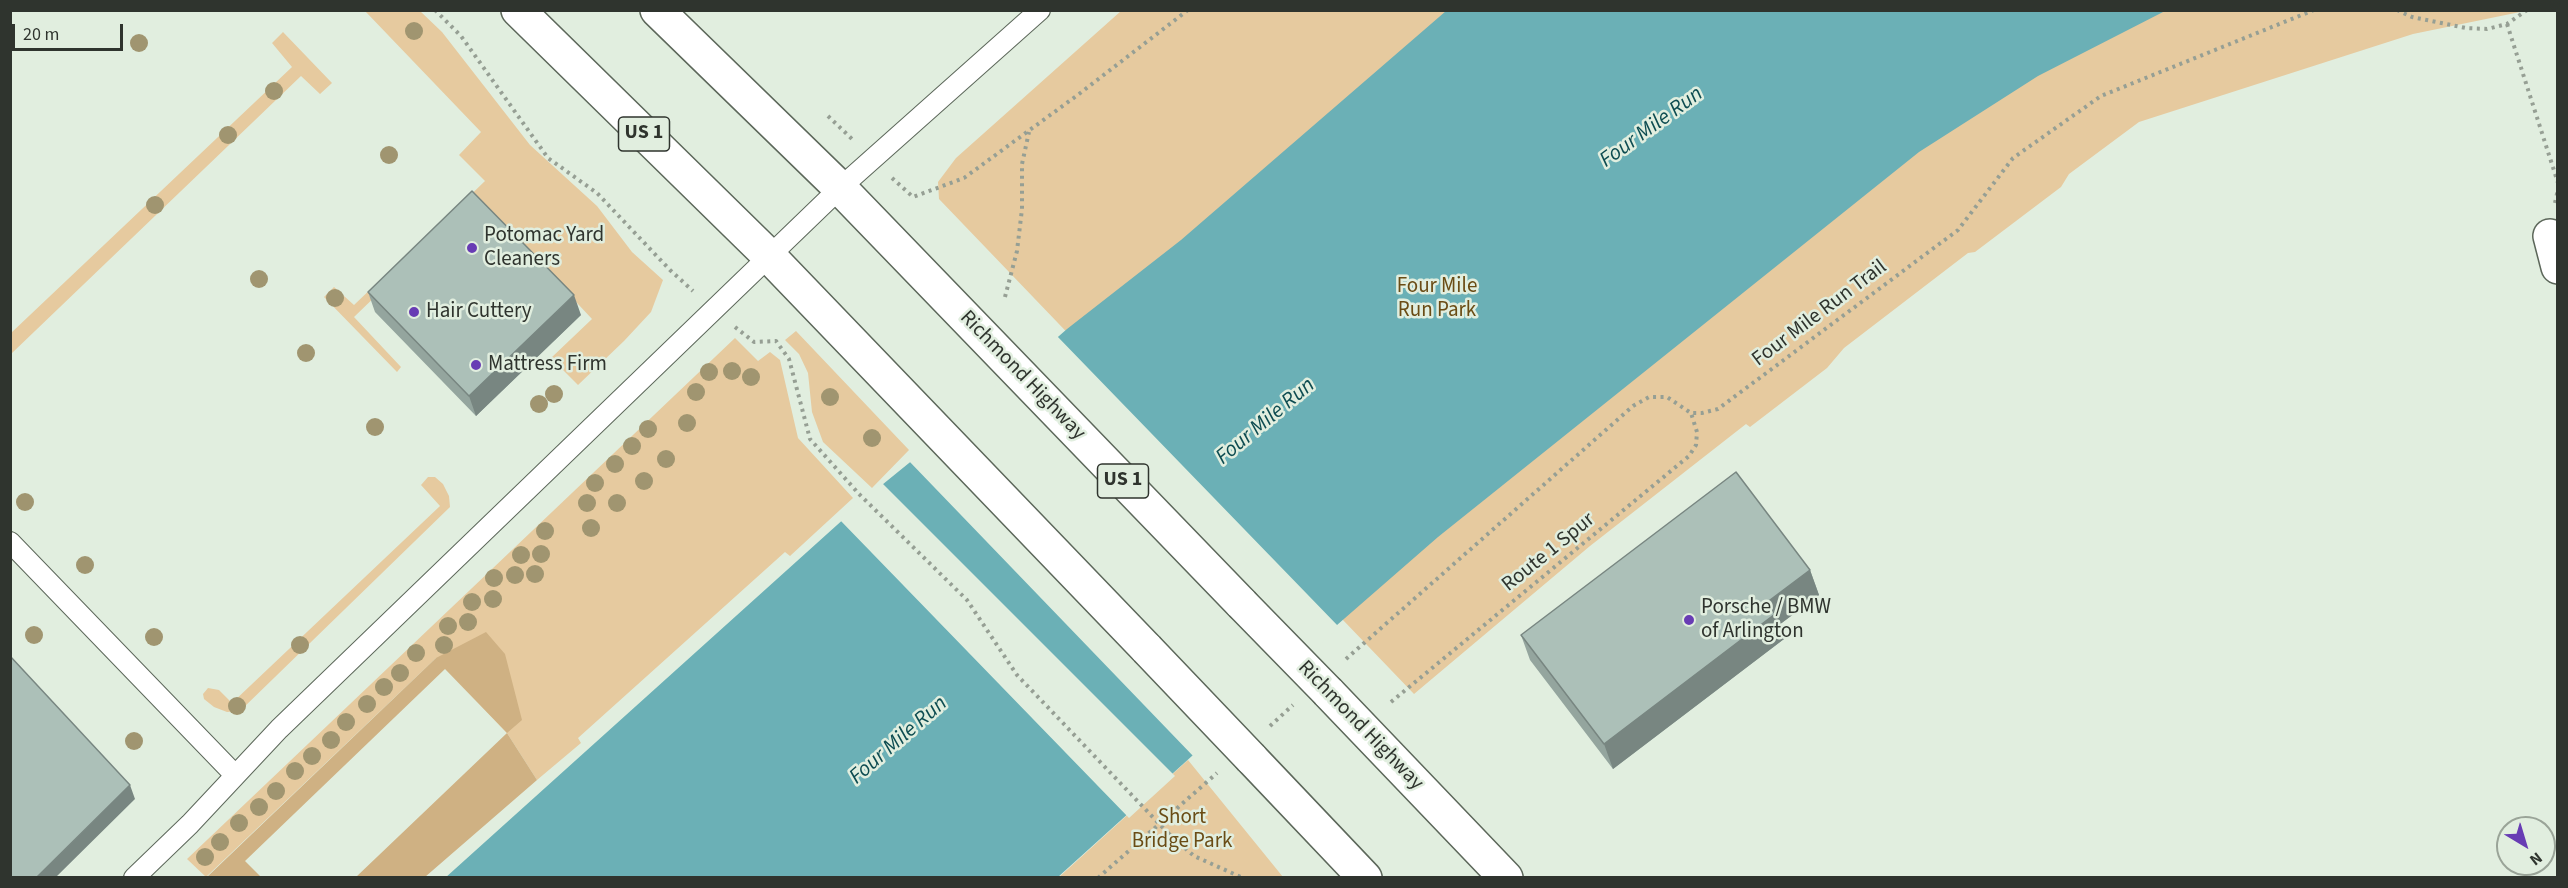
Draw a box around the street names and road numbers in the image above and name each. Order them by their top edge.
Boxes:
road number: US 1 [618,117,670,151]
street label: Four Mile Run Trail [1748,255,1892,373]
street label: Richmond Highway [954,306,1090,446]
road number: US 1 [1098,464,1148,498]
street label: Route 1 Spur [1497,508,1601,598]
street label: Richmond Highway [1292,656,1428,796]

